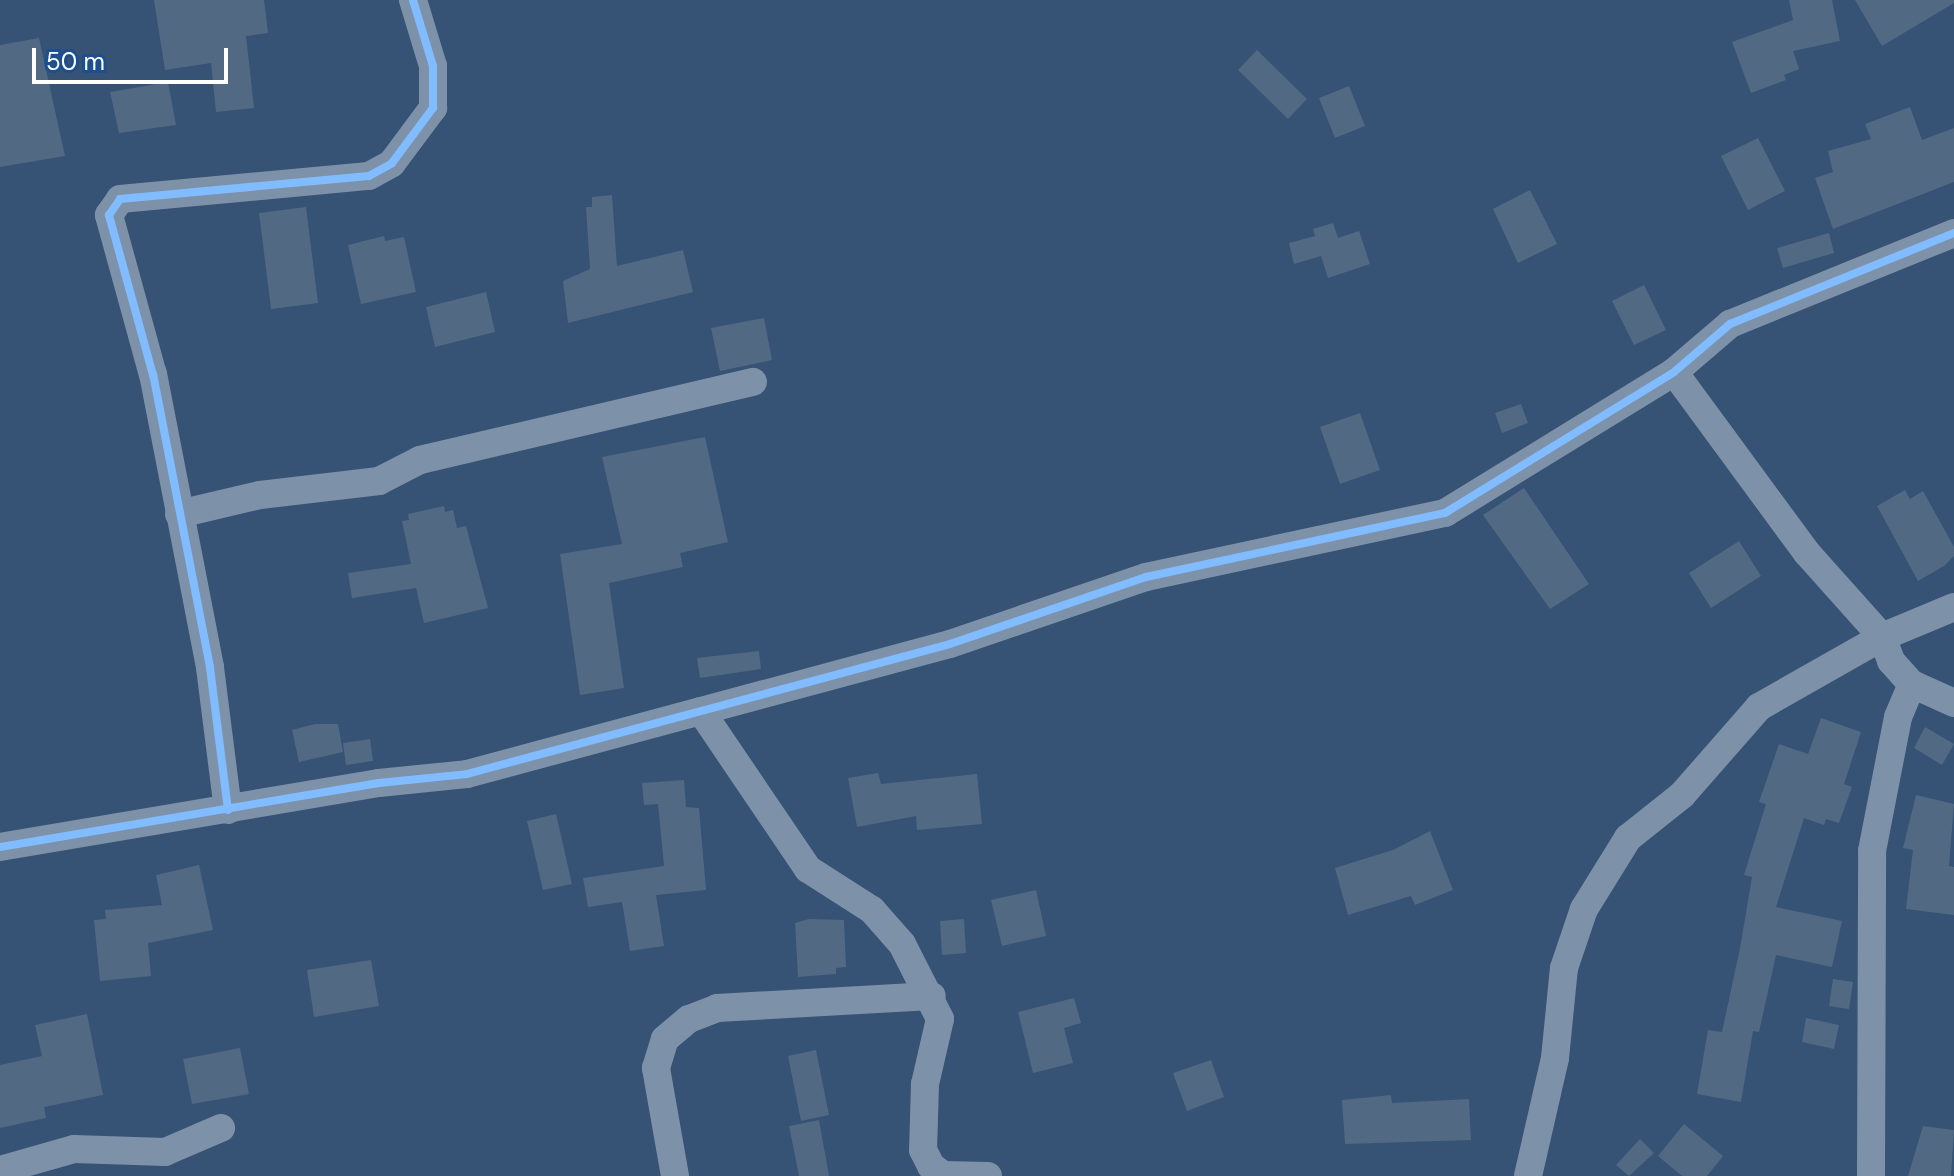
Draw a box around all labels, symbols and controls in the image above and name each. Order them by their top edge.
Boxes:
scale bar [36,32,232,82]
text: 50 m [46,46,105,77]

